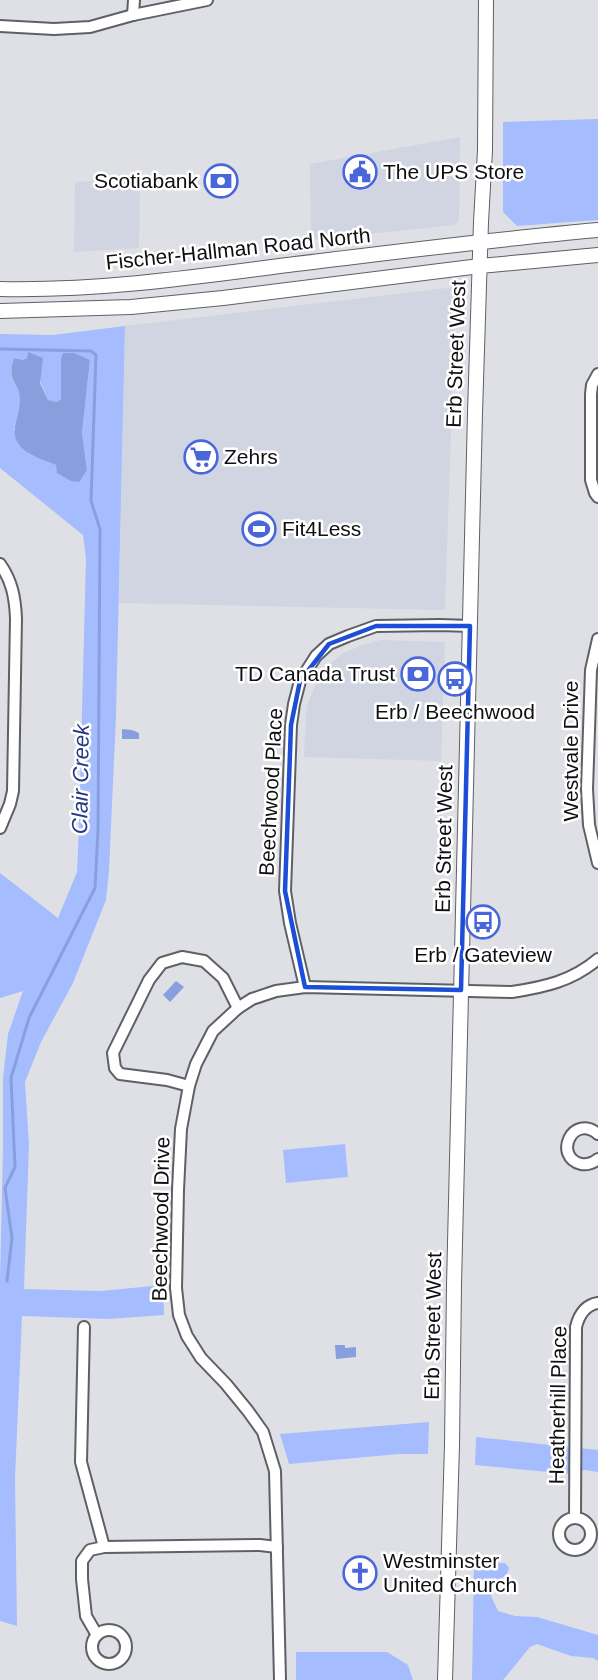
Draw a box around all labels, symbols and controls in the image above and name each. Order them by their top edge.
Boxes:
public building icon: The UPS Store [342,154,378,190]
place label: The UPS Store [383,160,524,183]
bank icon: Scotiabank [203,163,239,199]
place label: Scotiabank [94,169,198,192]
street label: Fischer-Hallman Road North [104,223,371,274]
street label: Erb Street West [441,280,470,428]
supermarket icon: Zehrs [183,439,219,475]
place label: Zehrs [224,445,278,468]
sports icon: Fit4Less [241,511,277,547]
place label: Fit4Less [282,517,361,540]
bank icon: TD Canada Trust [400,656,436,692]
bus stop icon: Erb / Beechwood [437,661,473,697]
place label: TD Canada Trust [235,662,395,685]
street label: Westvale Drive [559,681,582,821]
place label: Erb / Beechwood [375,700,535,723]
street label: Beechwood Place [255,707,286,877]
water label: Clair Creek [67,723,94,834]
street label: Erb Street West [431,765,456,913]
bus stop icon: Erb / Gateview [465,904,501,940]
place label: Erb / Gateview [414,943,553,966]
street label: Beechwood Drive [148,1137,173,1301]
street label: Erb Street West [420,1252,445,1400]
street label: Heatherhill Place [545,1325,570,1485]
place label: Westminster United Church [383,1549,517,1596]
church icon: Westminster United Church [342,1555,378,1591]

